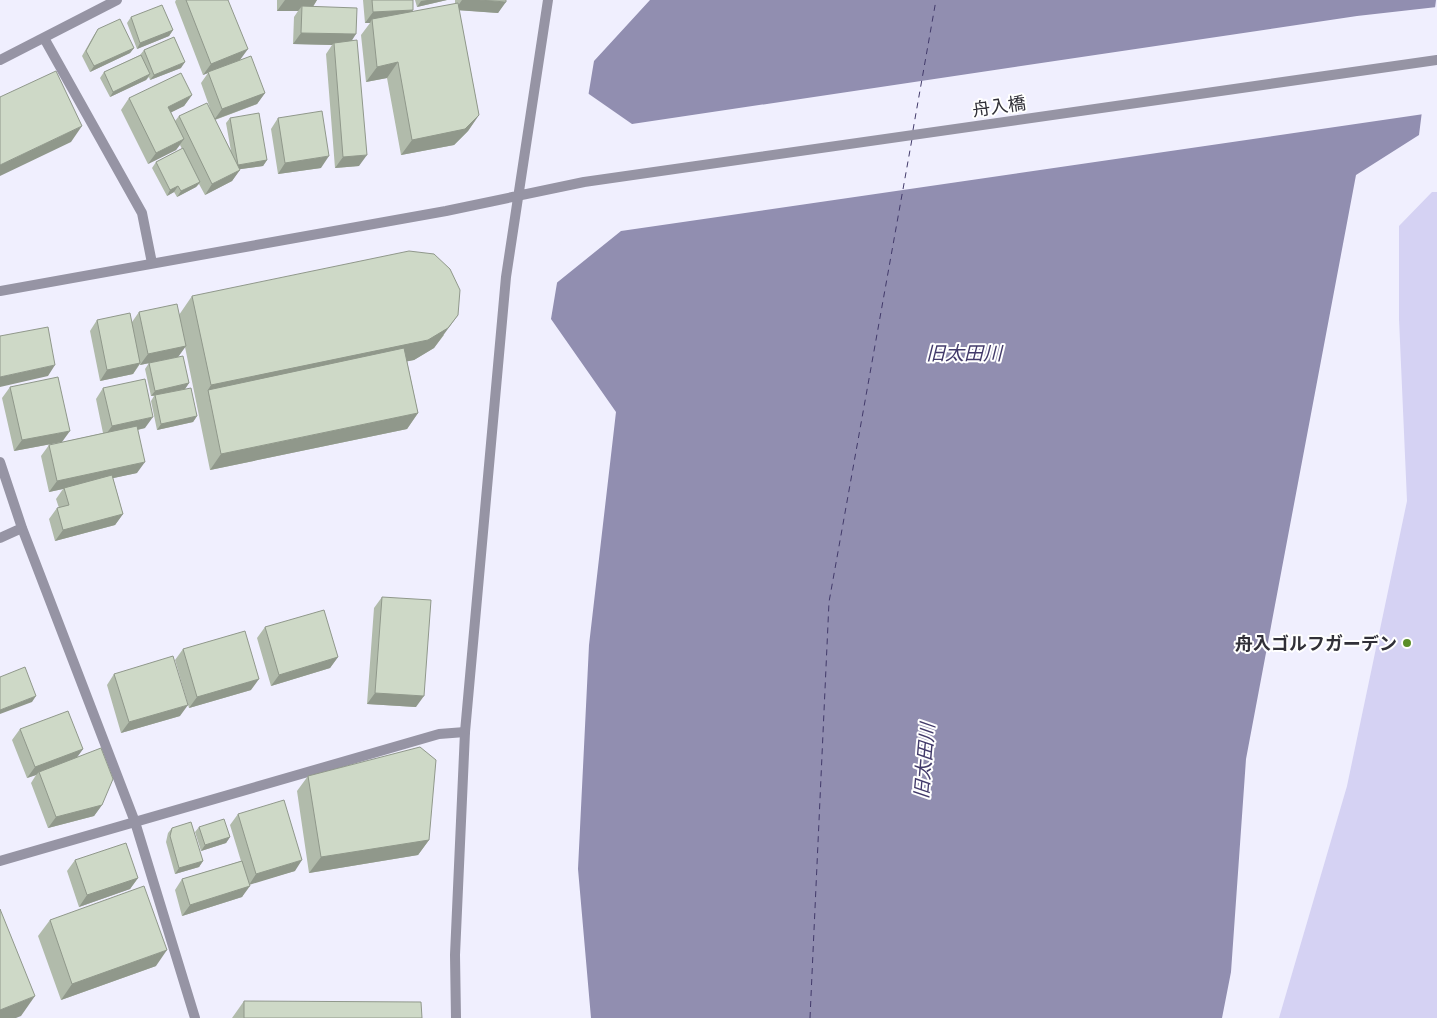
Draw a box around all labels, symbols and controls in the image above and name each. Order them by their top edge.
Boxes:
street label: 舟入橋 [971,91,1027,121]
water label: 旧太田川 [926,341,1004,365]
place label: 舟入ゴルフガーデン [1235,632,1397,655]
marker: 舟入ゴルフガーデン [1401,637,1413,649]
water label: 旧太田川 [909,720,939,800]

